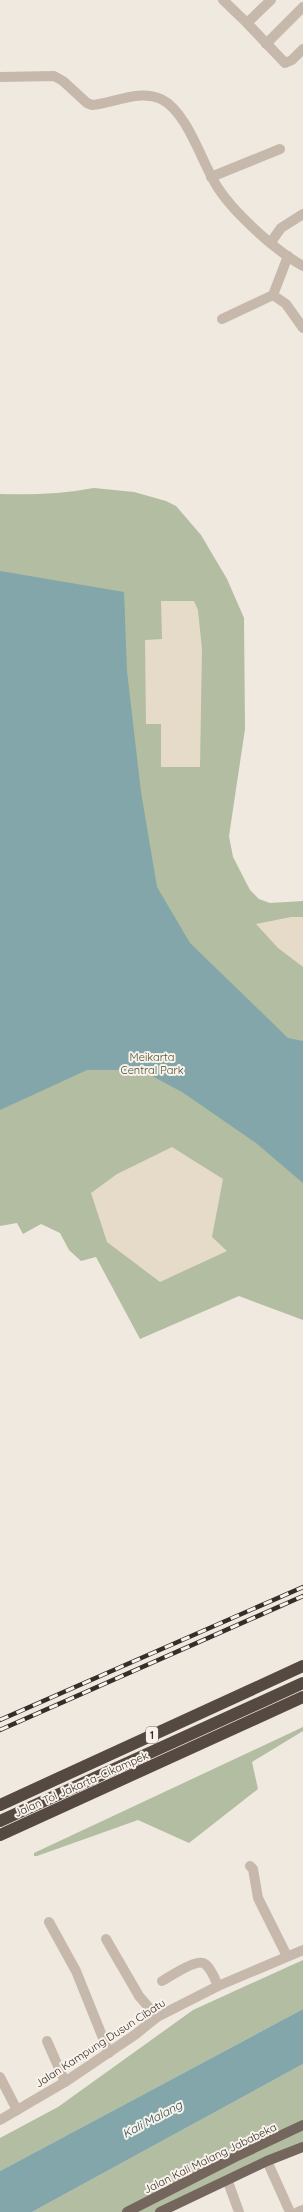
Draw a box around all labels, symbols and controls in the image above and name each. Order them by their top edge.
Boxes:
park label: Meikarta Central Park [120,1050,184,1077]
road number: 1 [146,1727,158,1743]
street label: Jalan Tol Jakarta–Cikampek [12,1748,150,1820]
street label: Jalan Kampung Dusun Cibatu [32,1996,168,2090]
water label: Kali Malang [120,2096,186,2141]
street label: Jalan Kali Malang Jababeka [141,2120,279,2196]

